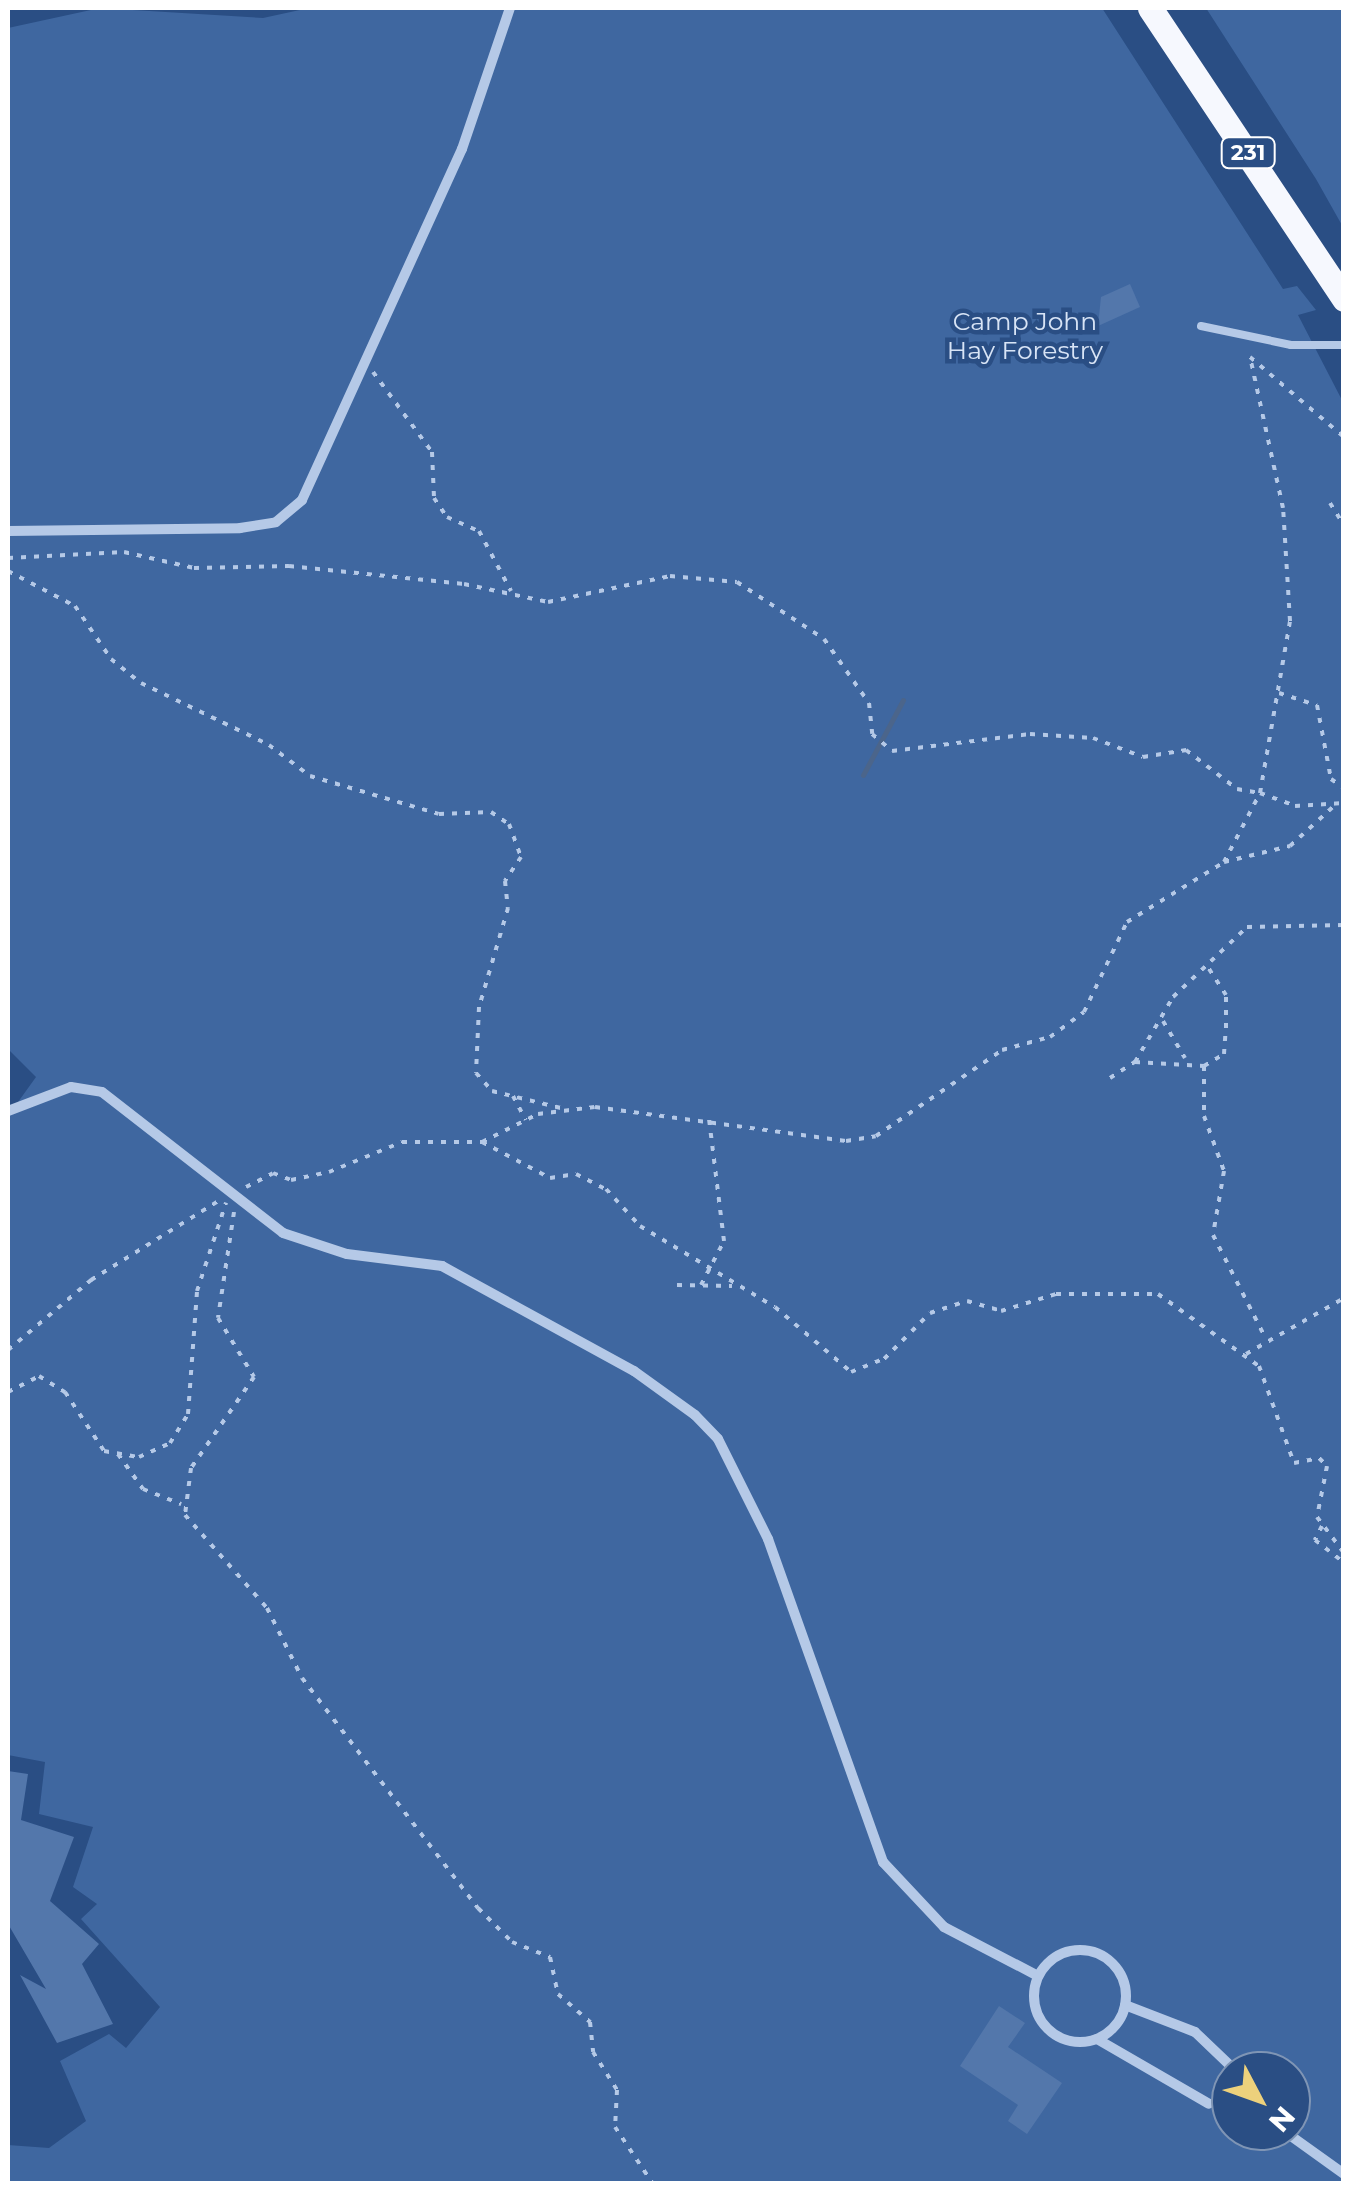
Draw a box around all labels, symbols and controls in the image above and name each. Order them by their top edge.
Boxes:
road number: 231 [1220,136,1276,170]
park label: Camp John Hay Forestry [947,307,1103,366]
north arrow [1211,2051,1311,2151]
text: N [1262,2100,1302,2139]

